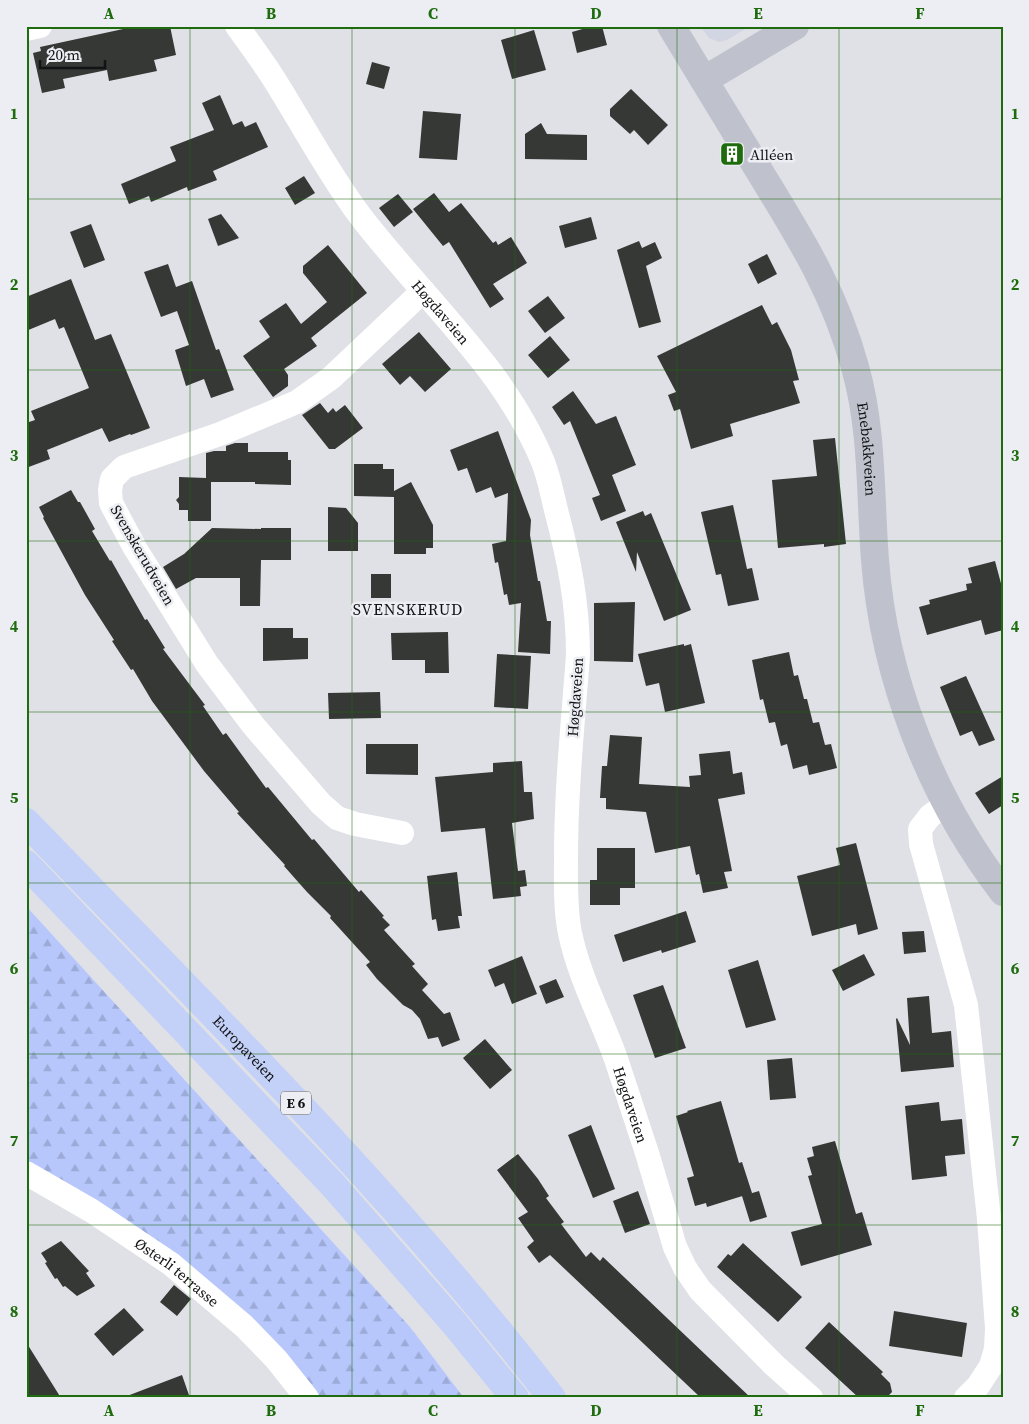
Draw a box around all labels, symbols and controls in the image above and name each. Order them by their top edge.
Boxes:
text: A [104,2,115,24]
text: B [266,2,277,24]
text: C [428,2,438,24]
text: D [590,2,602,24]
text: E [753,2,763,24]
text: F [915,2,925,24]
scale bar [40,38,105,70]
text: 20 m [48,44,80,65]
text: 1 [10,102,18,124]
text: 1 [1011,102,1019,124]
building icon: Alléen [719,141,745,167]
place label: Alléen [750,144,793,165]
text: 2 [10,273,19,295]
text: 2 [1011,273,1020,295]
street label: Høgdaveien [407,275,475,349]
street label: Enebakkveien [853,400,882,497]
text: 3 [10,444,19,466]
text: 3 [1011,444,1020,466]
street label: Svenskerudveien [106,501,180,609]
district label: SVENSKERUD [353,598,463,620]
text: 4 [10,615,19,637]
text: 4 [1011,615,1020,637]
street label: Høgdaveien [562,657,588,737]
text: 5 [10,786,19,808]
text: 5 [1011,786,1020,808]
text: 6 [10,957,19,979]
text: 6 [1011,957,1020,979]
street label: Europaveien [209,1010,282,1086]
street label: Høgdaveien [609,1064,653,1145]
road number: E 6 [281,1092,311,1114]
text: 7 [10,1129,19,1151]
text: 7 [1011,1129,1020,1151]
street label: Østerli terrasse [131,1232,224,1311]
text: 8 [10,1300,18,1322]
text: 8 [1011,1300,1019,1322]
text: A [104,1399,115,1421]
text: B [266,1399,277,1421]
text: C [428,1399,438,1421]
text: D [590,1399,602,1421]
text: E [753,1399,763,1421]
text: F [915,1399,925,1421]

